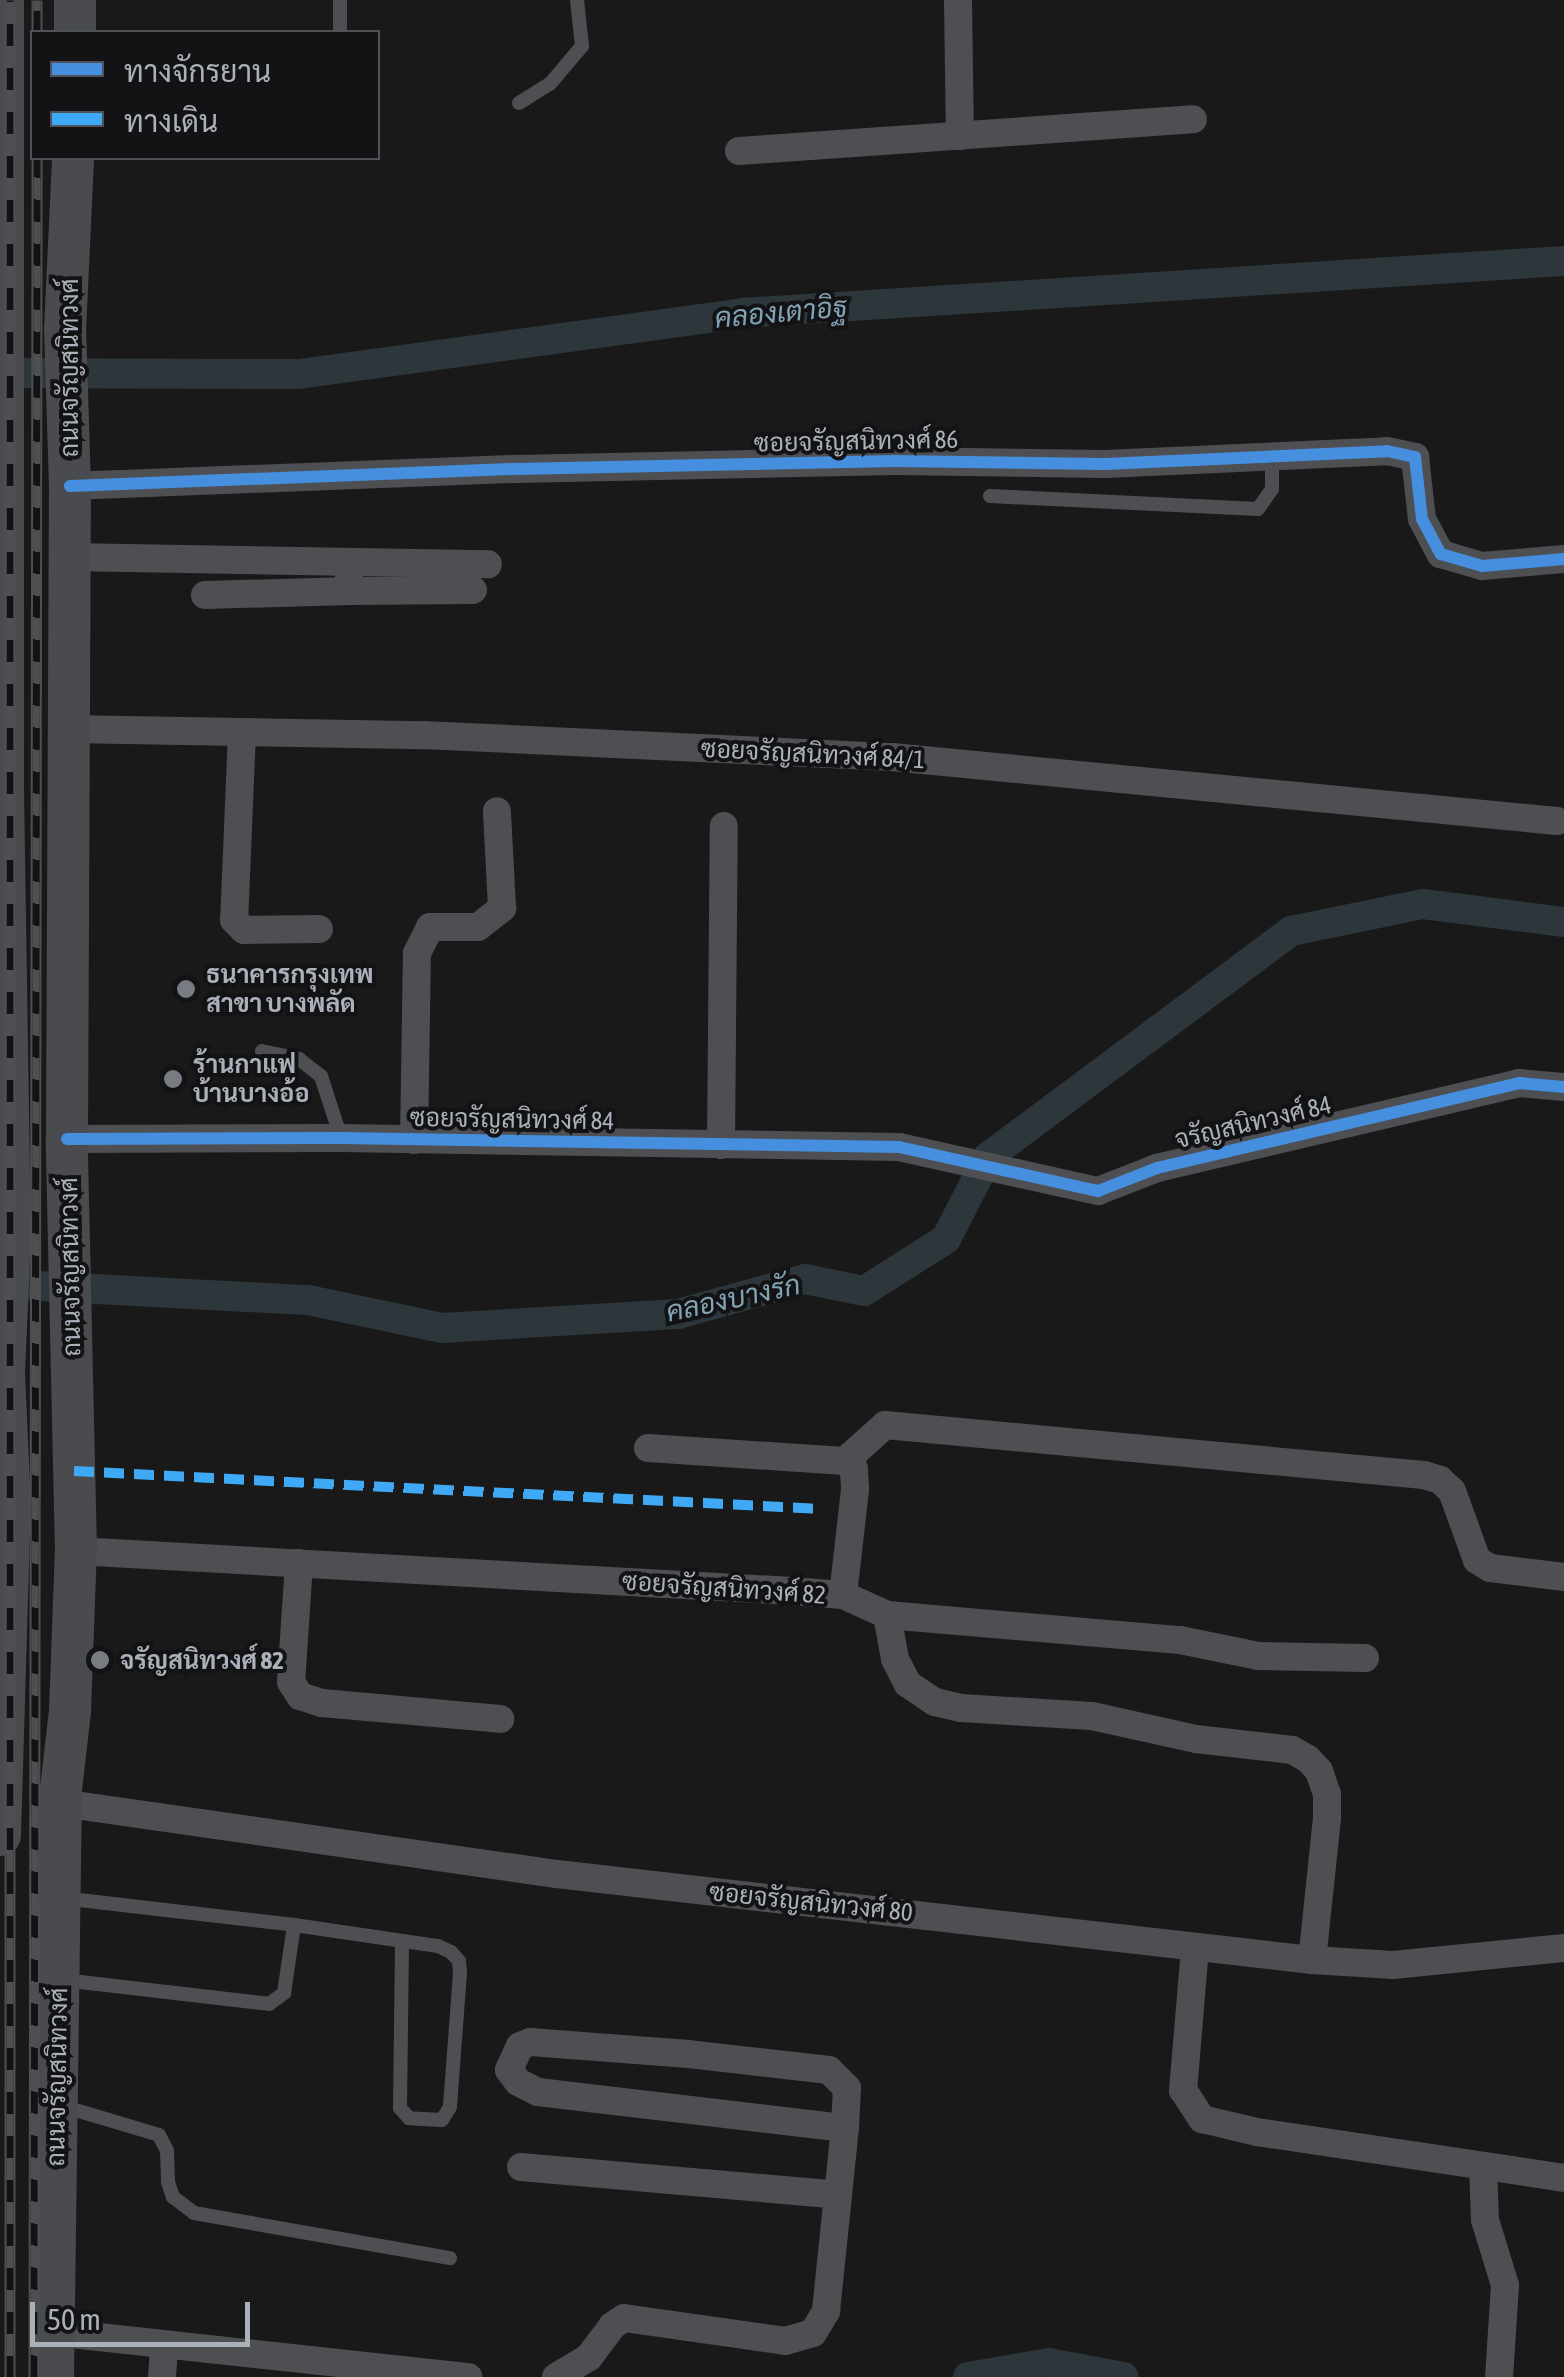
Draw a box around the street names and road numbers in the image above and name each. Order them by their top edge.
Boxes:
street label: ถนนจรัญสนิทวงศ์ [54,278,84,458]
street label: ซอยจรัญสนิทวงศ์ 86 [754,424,958,458]
street label: ซอยจรัญสนิทวงศ์ 84/1 [700,733,926,775]
street label: จรัญสนิทวงศ์ 84 [1172,1089,1334,1155]
street label: ซอยจรัญสนิทวงศ์ 84 [410,1102,614,1136]
street label: ถนนจรัญสนิทวงศ์ [53,1177,87,1357]
street label: ซอยจรัญสนิทวงศ์ 82 [621,1566,827,1610]
street label: ซอยจรัญสนิทวงศ์ 80 [708,1876,914,1928]
street label: ถนนจรัญสนิทวงศ์ [40,1987,74,2167]

